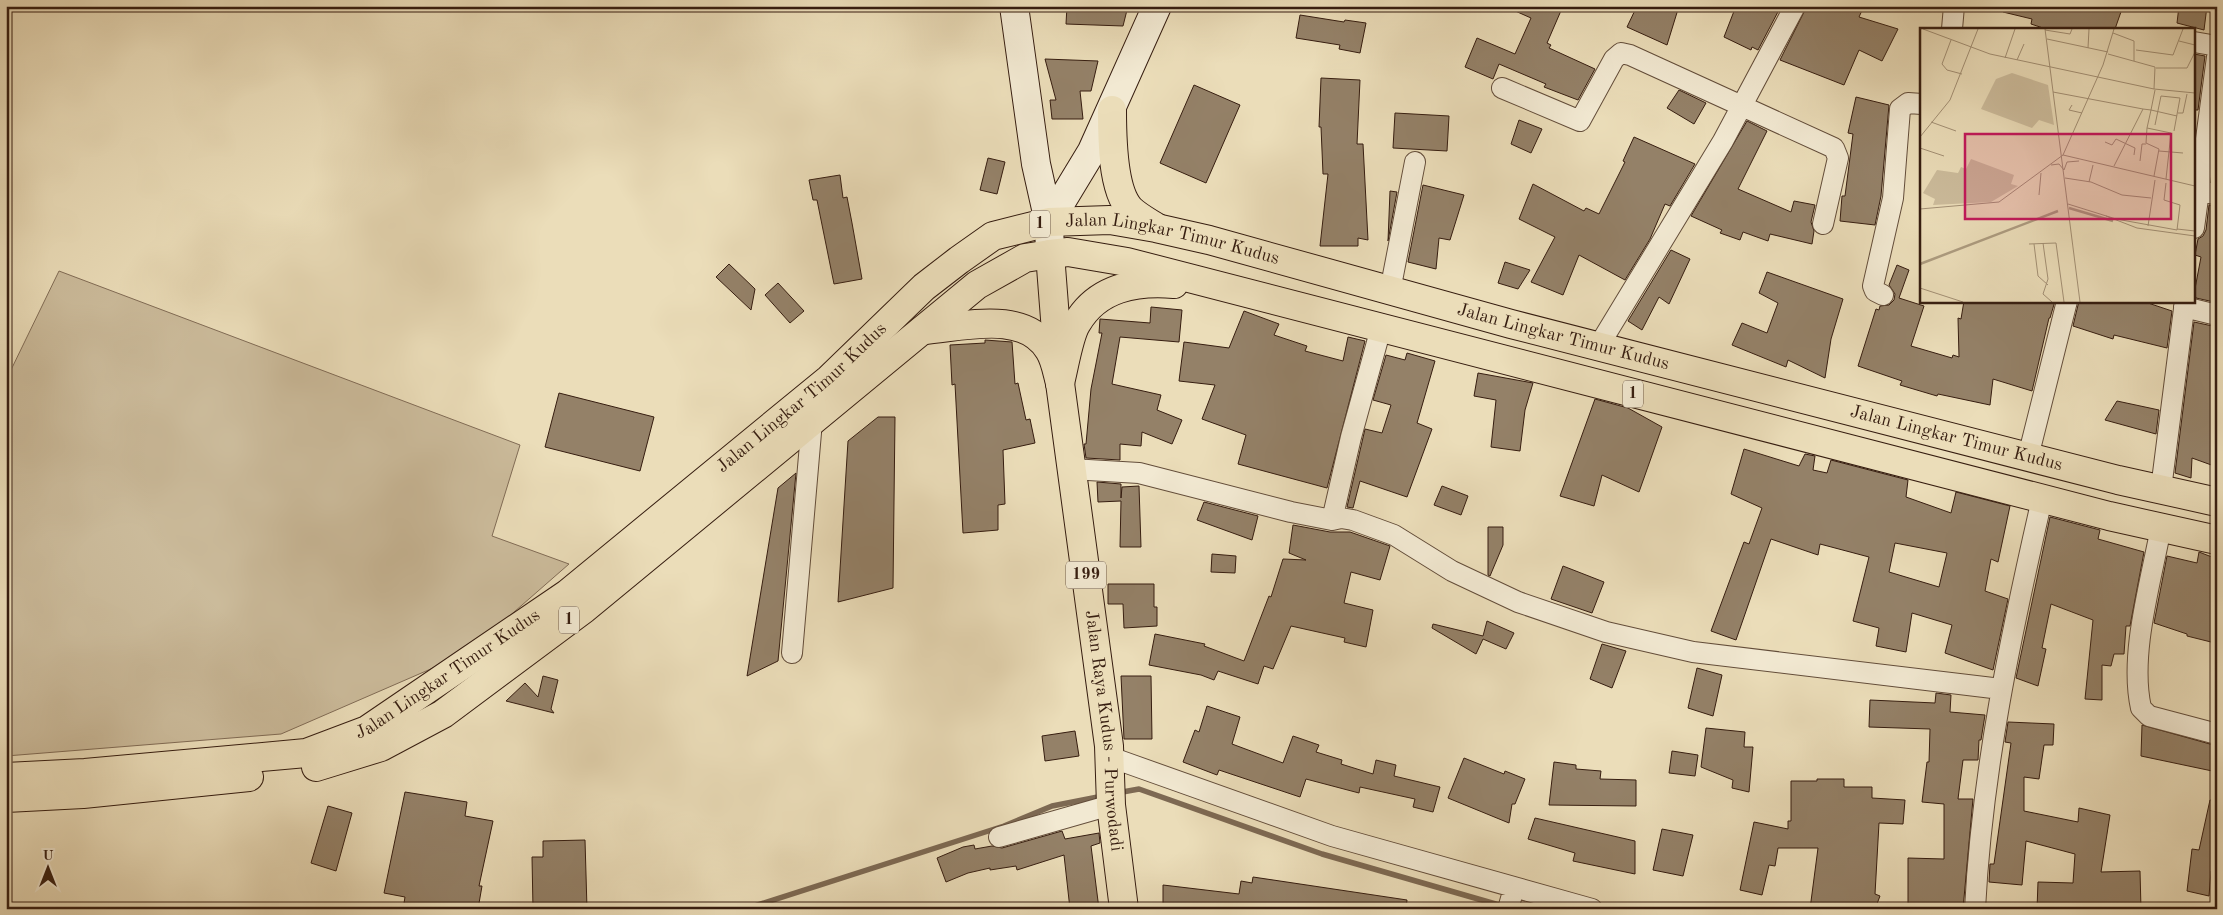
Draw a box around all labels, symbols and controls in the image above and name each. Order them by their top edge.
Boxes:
inset map [1920,28,2196,302]
road number: 1 [1030,210,1050,238]
street label: Jalan Lingkar Timur Kudus [1065,211,1281,268]
street label: Jalan Lingkar Timur Kudus [1455,300,1671,373]
street label: Jalan Lingkar Timur Kudus [713,319,890,476]
road number: 1 [1623,380,1643,408]
street label: Jalan Lingkar Timur Kudus [1848,403,2064,474]
road number: 199 [1066,562,1106,588]
street label: Jalan Lingkar Timur Kudus [353,606,543,742]
road number: 1 [559,606,579,634]
street label: Jalan Raya Kudus - Purwodadi [1082,609,1126,852]
north arrow [22,842,72,892]
text: U [42,849,54,863]

